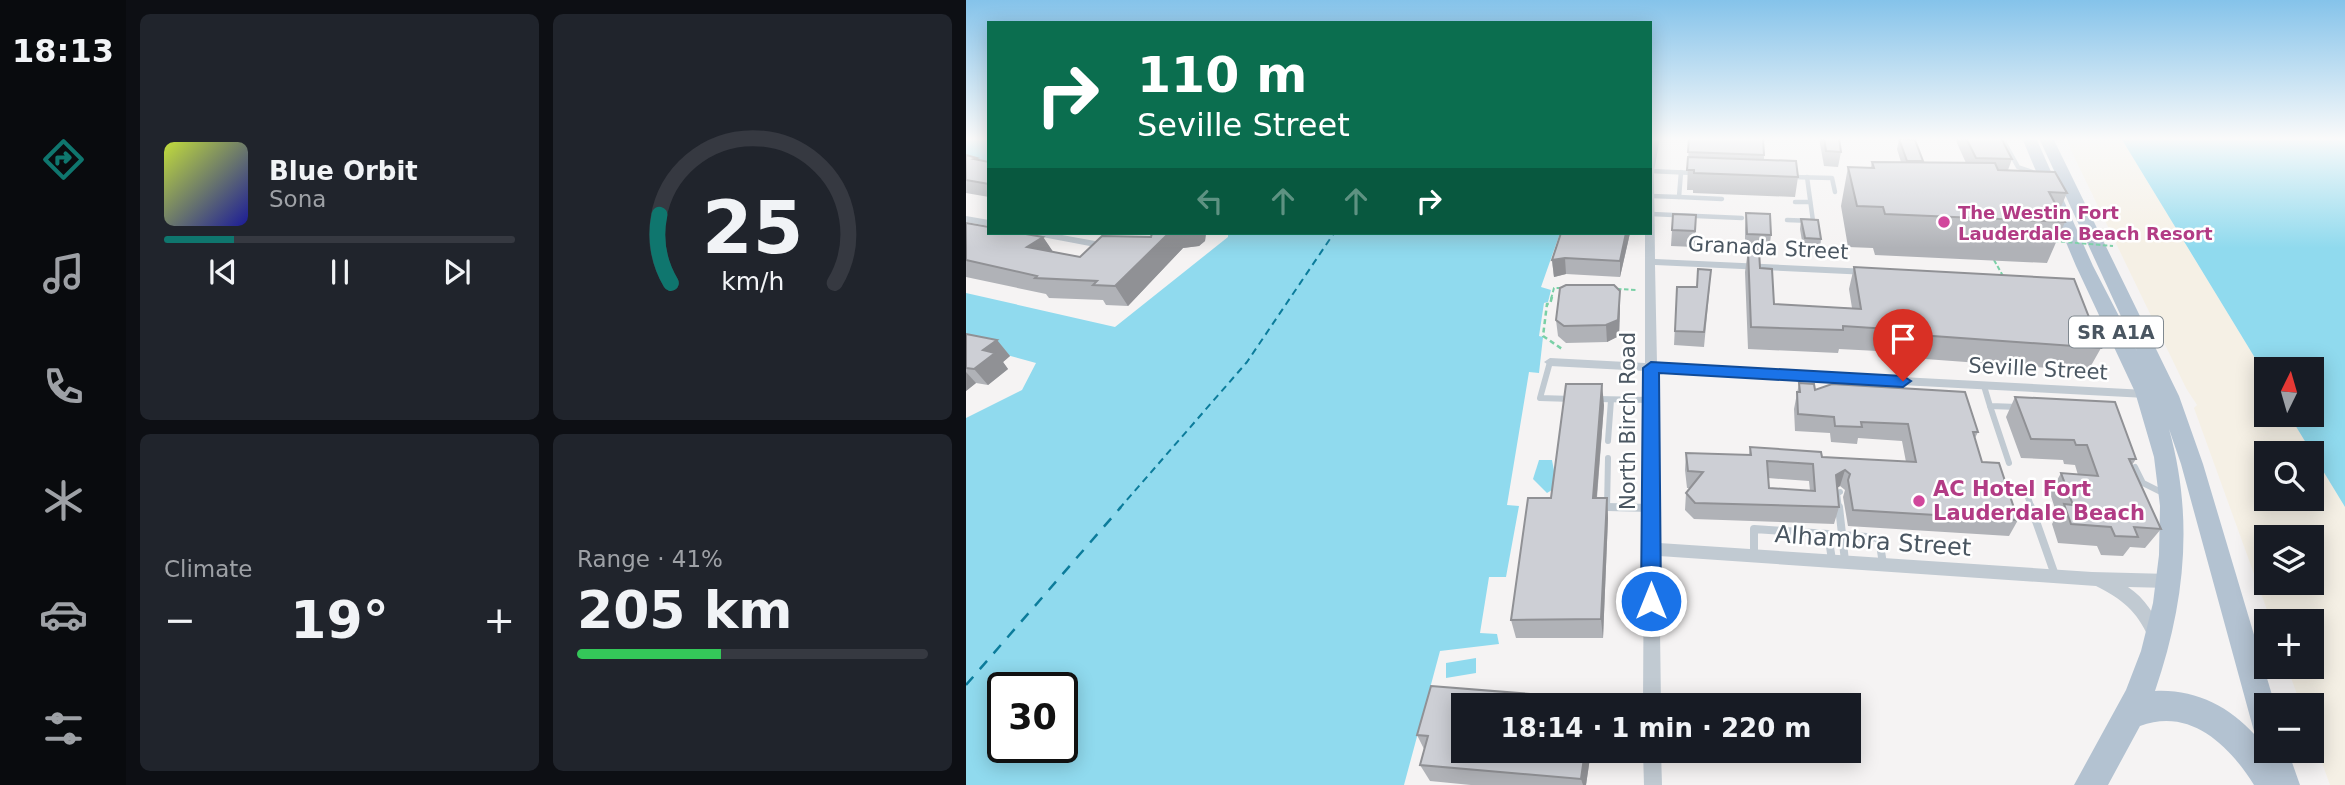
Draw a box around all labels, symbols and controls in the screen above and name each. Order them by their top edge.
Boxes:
text: 18:13 [12,32,114,70]
text: 110 m [1137,47,1307,104]
icon: right [1022,49,1113,140]
text: Seville Street [1137,106,1350,144]
icon: directions [39,135,88,184]
text: Blue Orbit [269,156,418,186]
icon: left [1191,182,1229,220]
icon: ahead [1264,182,1302,220]
icon: ahead [1337,182,1375,220]
icon: right [1410,182,1448,220]
text: 25 [702,185,803,270]
text: Sona [269,186,326,212]
place label: The Westin Fort Lauderdale Beach Resort [1958,202,2213,244]
marker: The Westin Fort Lauderdale Beach Resort [1936,214,1952,230]
street label: Granada Street [1687,232,1849,264]
icon: music [39,249,88,298]
icon: previous [204,253,242,291]
icon: pause [321,253,359,291]
icon: next [438,253,476,291]
text: km/h [721,267,784,296]
pin [1873,309,1933,381]
road number: SR A1A [2069,316,2163,348]
icon: arrive [1884,320,1922,358]
street label: North Birch Road [1616,332,1640,510]
street label: Seville Street [1968,353,2108,385]
north arrow [2254,357,2324,427]
map controls [2254,357,2324,763]
icon: phone [39,362,88,411]
button: search [2254,441,2324,511]
icon: climate [39,476,88,525]
place label: AC Hotel Fort Lauderdale Beach [1933,477,2145,525]
marker: AC Hotel Fort Lauderdale Beach [1911,493,1927,509]
street label: Alhambra Street [1774,520,1972,562]
button: layers [2254,525,2324,595]
text: Range · 41% [577,546,723,572]
text: Climate [164,556,253,582]
position arrow [1614,564,1688,638]
text: 205 km [577,580,792,640]
icon: car [39,590,88,639]
text: 19° [290,590,389,650]
text: − [164,598,196,642]
text: + [483,598,515,642]
button: + [2254,609,2324,679]
speed limit sign: 30 [987,672,1078,763]
button: − [2254,693,2324,763]
icon: filters [39,704,88,753]
text: 18:14 · 1 min · 220 m [1501,713,1811,743]

